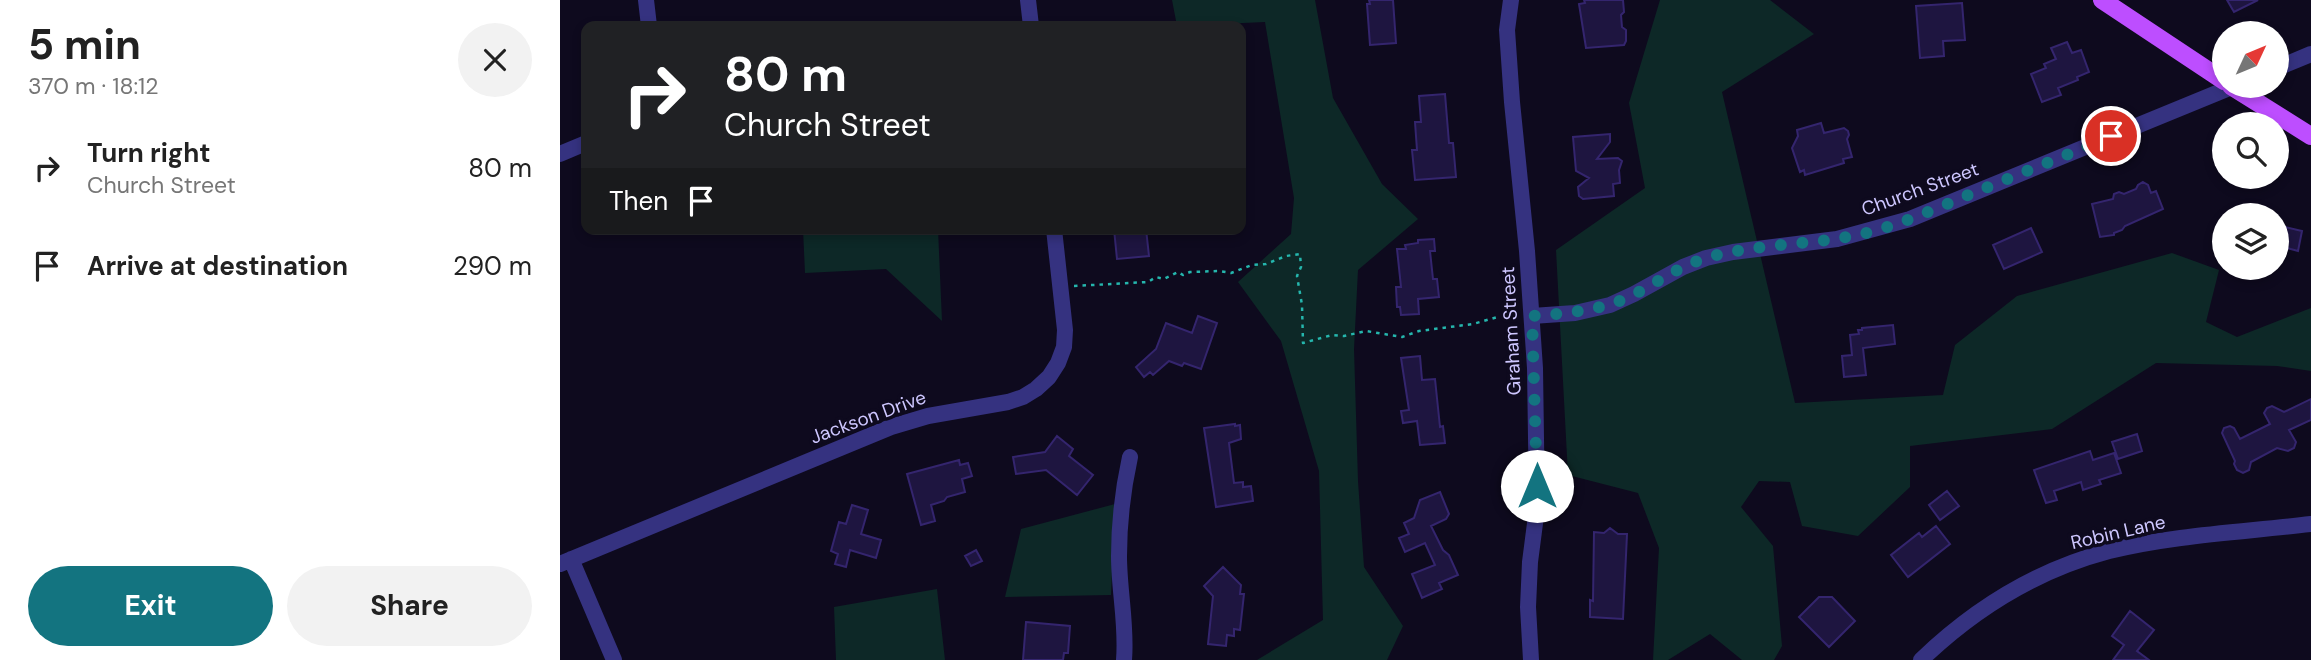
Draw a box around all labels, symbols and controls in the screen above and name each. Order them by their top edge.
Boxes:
text: 5 min [28,17,141,72]
north arrow [2212,21,2289,98]
map controls [2212,21,2289,280]
button: close [458,23,532,97]
text: 80 m [724,42,847,106]
icon: right [609,49,700,140]
text: 370 m · 18:12 [28,71,159,101]
text: Church Street [724,104,931,146]
pin [2081,106,2141,166]
button: search [2212,112,2289,189]
icon: arrive [2092,117,2130,155]
text: Turn right [87,136,211,170]
icon: right [28,149,66,187]
text: 80 m [468,151,532,185]
street label: Church Street [1858,156,1982,222]
text: Church Street [87,170,236,200]
icon: arrive [682,182,720,220]
text: Then [609,184,668,218]
button: layers [2212,203,2289,280]
icon: arrive [28,247,66,285]
text: Arrive at destination [87,249,348,283]
text: 290 m [453,249,532,283]
street label: Graham Street [1495,266,1527,396]
street label: Jackson Drive [807,384,929,450]
position arrow [1500,449,1574,523]
street label: Robin Lane [2068,509,2168,555]
button: Exit [28,566,273,646]
button: Share [287,566,532,646]

